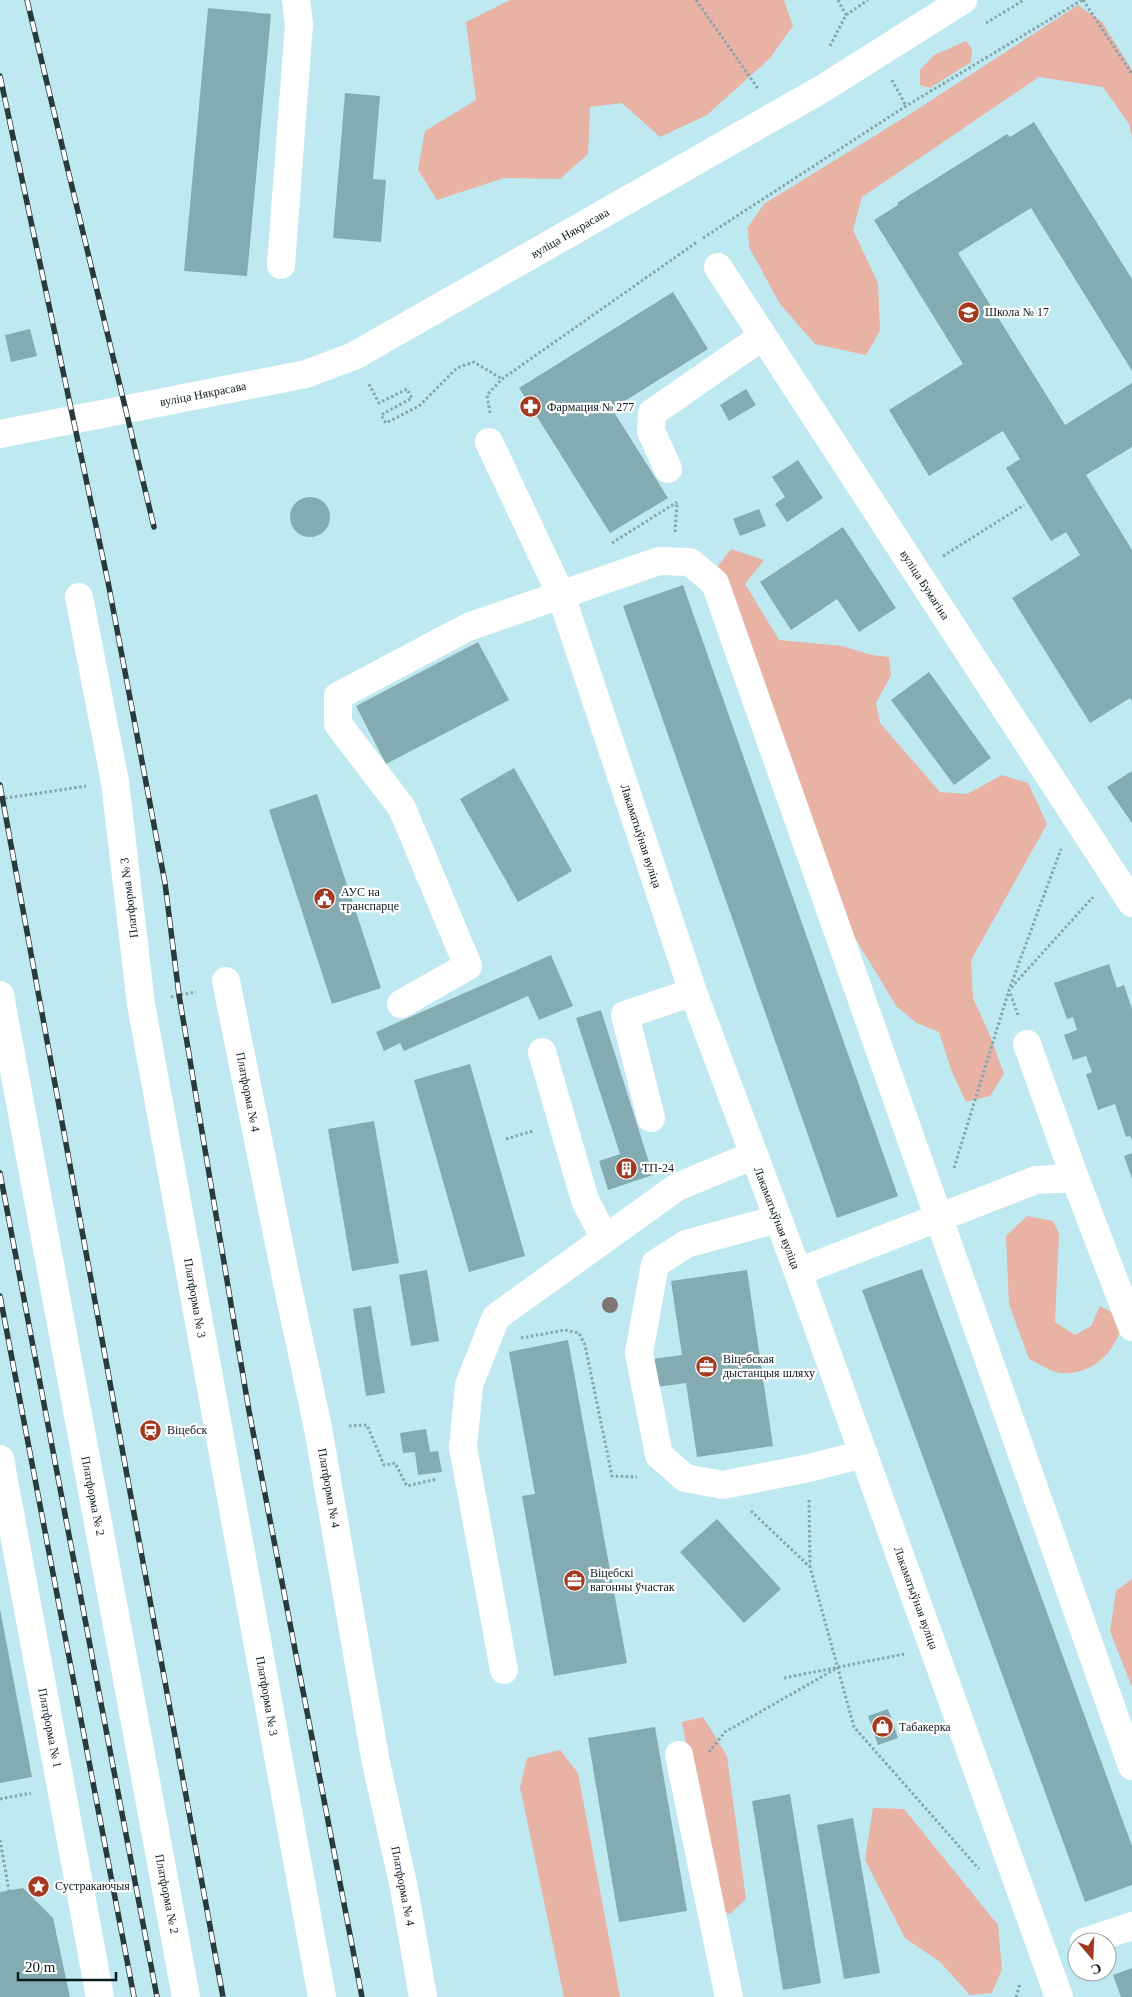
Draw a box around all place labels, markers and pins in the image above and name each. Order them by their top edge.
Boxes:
school or university icon: Школа № 17 [957,300,981,324]
place label: Школа № 17 [985,305,1049,319]
pharmacy icon: Фармация № 277 [519,395,543,419]
place label: Фармация № 277 [547,400,634,414]
place label: АУС на транспарце [341,885,399,913]
public building icon: АУС на транспарце [313,887,337,911]
building icon: ТП-24 [614,1156,638,1180]
place label: ТП-24 [642,1161,674,1175]
place label: Віцебская дыстанцыя шляху [723,1352,815,1380]
office icon: Віцебская дыстанцыя шляху [695,1354,719,1378]
station icon: Віцебск [139,1418,163,1442]
place label: Віцебск [167,1423,208,1437]
place label: Віцебскі вагонны ўчастак [590,1566,675,1594]
office icon: Віцебскі вагонны ўчастак [562,1568,586,1592]
shop icon: Табакерка [871,1715,895,1739]
place label: Табакерка [899,1720,951,1734]
place icon: Сустракаючыя [27,1874,51,1898]
place label: Сустракаючыя [55,1879,130,1893]

